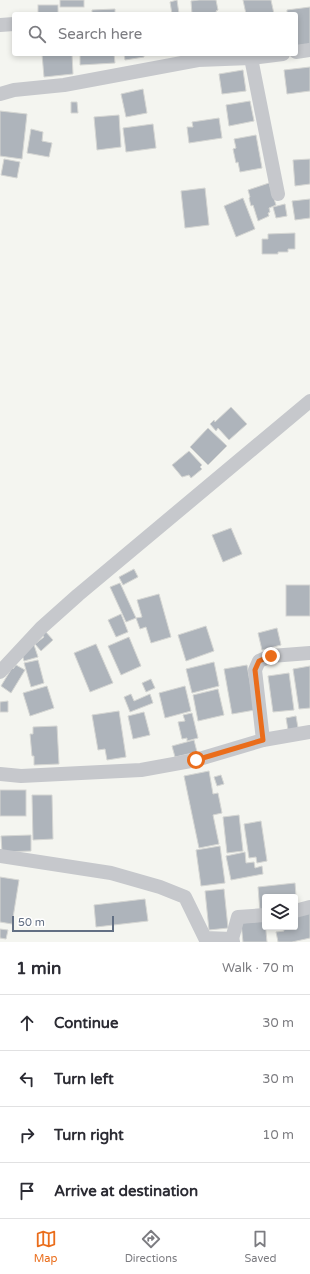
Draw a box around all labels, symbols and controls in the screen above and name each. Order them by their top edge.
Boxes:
search box [12,12,298,56]
icon: search [26,23,48,45]
text: Search here [58,25,142,43]
route end [262,647,280,665]
route start [187,751,205,769]
map controls [262,894,298,930]
button: layers [262,894,298,930]
scale bar [12,914,114,933]
text: 50 m [18,916,45,929]
text: 1 min [16,958,61,979]
text: Walk · 70 m [222,960,294,976]
icon: ahead [16,1012,38,1034]
text: Continue [54,1014,118,1032]
text: 30 m [262,1015,294,1031]
icon: left [16,1068,38,1090]
text: Turn left [54,1070,114,1088]
text: 30 m [262,1071,294,1087]
icon: right [16,1124,38,1146]
text: Turn right [54,1126,124,1144]
text: 10 m [262,1127,294,1143]
icon: arrive [16,1180,38,1202]
text: Arrive at destination [54,1182,198,1200]
tab: Map [34,1228,57,1265]
tab: Directions [125,1228,177,1265]
tab: Saved [245,1228,276,1265]

